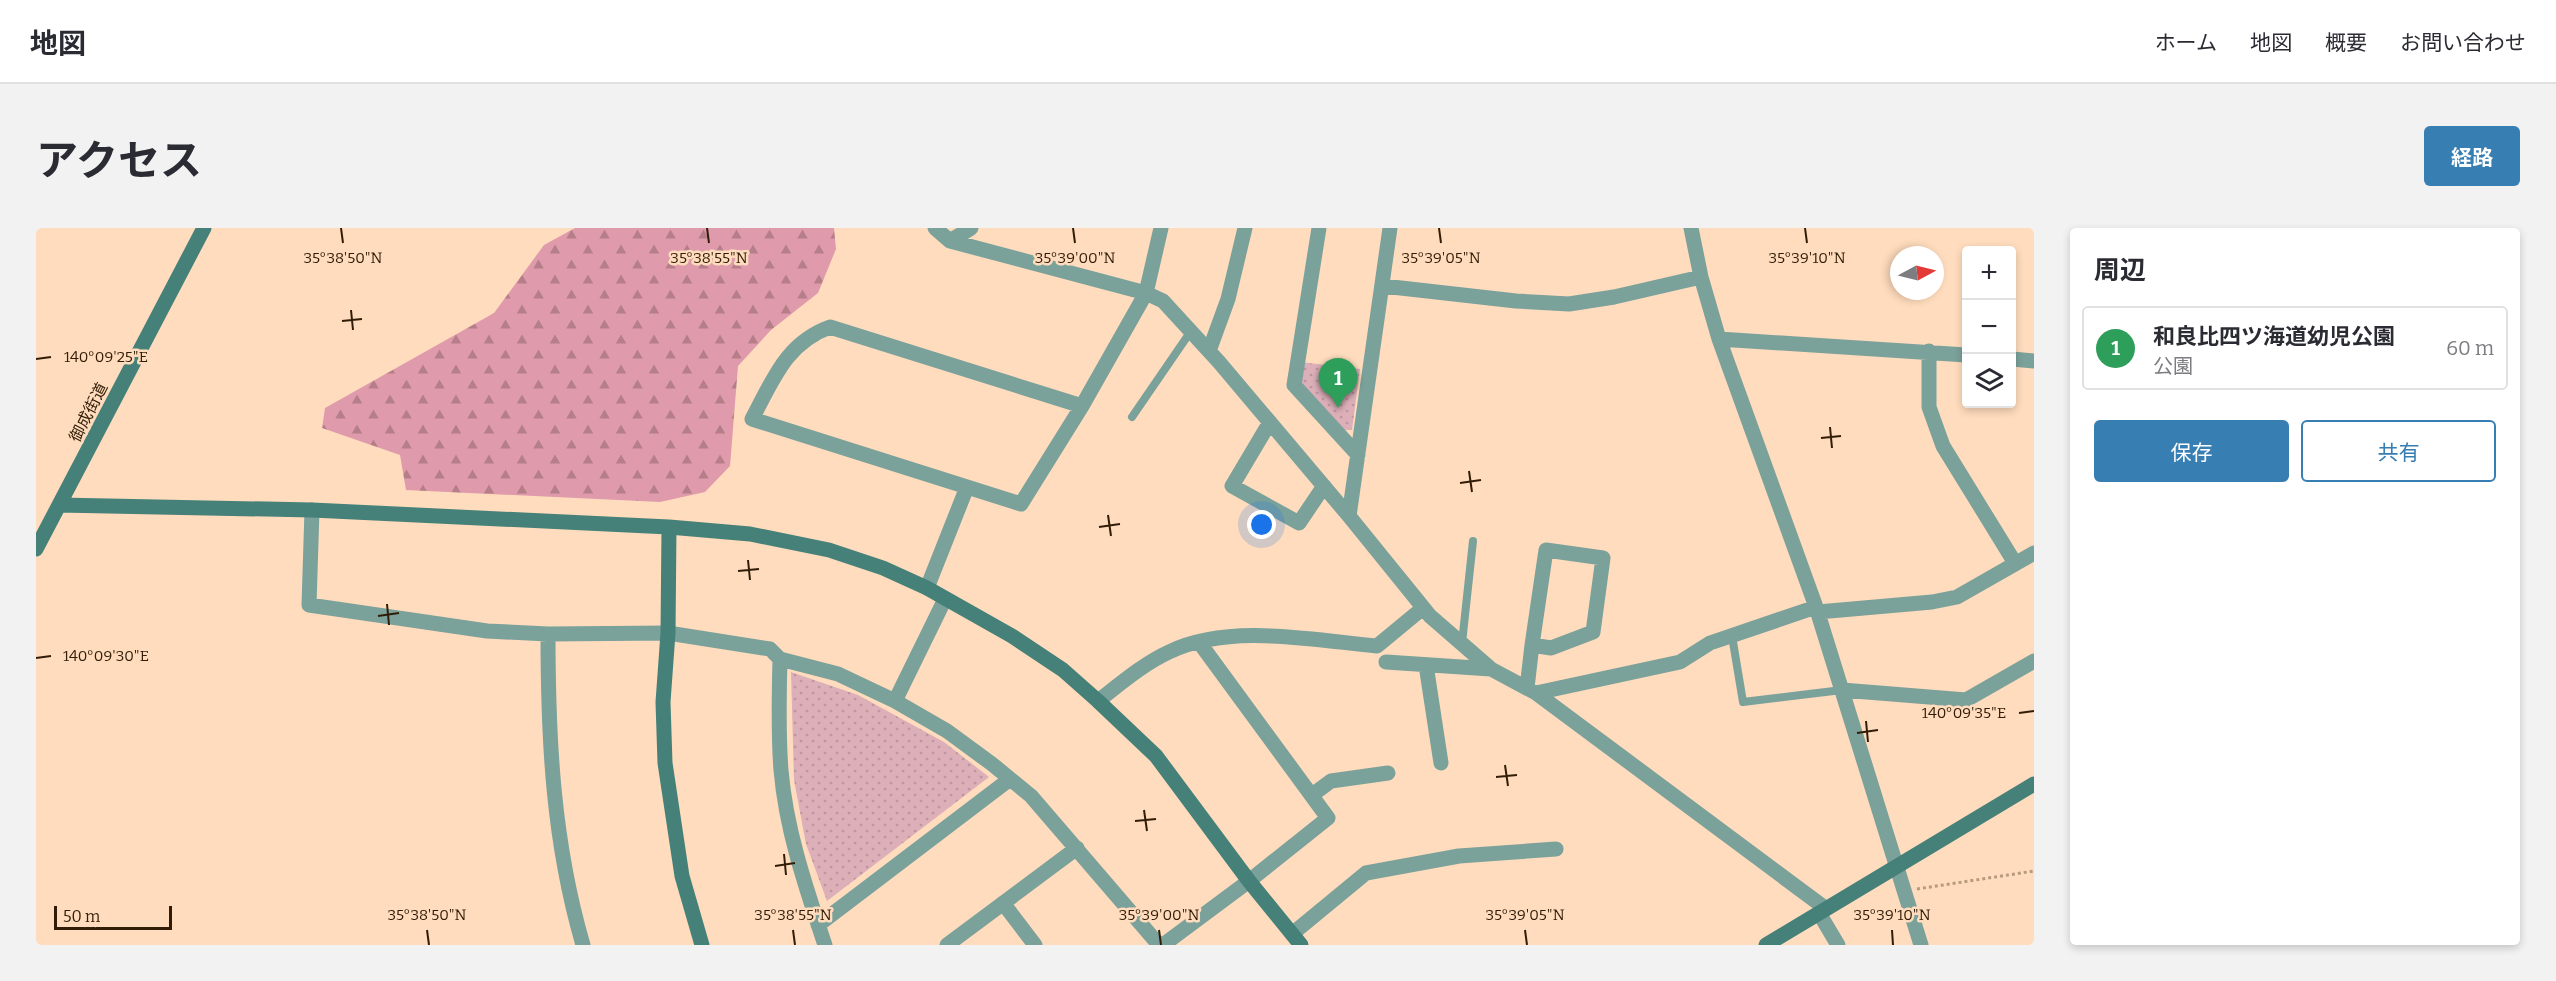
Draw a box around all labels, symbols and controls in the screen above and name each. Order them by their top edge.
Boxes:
text: 地図 [30,27,86,60]
text: ホーム [2155,30,2217,56]
text: 地図 [2250,30,2292,56]
text: 概要 [2325,30,2367,56]
text: お問い合わせ [2400,30,2526,56]
button: 経路 [2424,126,2520,186]
text: アクセス [36,136,202,186]
north arrow [1890,246,1944,300]
map controls [1962,246,2016,408]
button: + [1962,246,2016,300]
text: 35°38'50"N [304,249,383,267]
text: 35°38'55"N [670,249,748,267]
text: 35°39'00"N [1035,249,1115,267]
text: 35°39'05"N [1401,249,1481,267]
text: 35°39'10"N [1768,249,1846,267]
text: 周辺 [2094,255,2146,286]
button: − [1962,300,2016,354]
text: 和良比四ツ海道幼児公園 [2153,323,2395,350]
text: 1 [2111,336,2120,360]
text: 60 m [2446,336,2494,360]
text: 140°09'25"E [64,348,148,366]
button: layers [1962,354,2016,408]
text: 公園 [2153,354,2193,378]
pin: 1 [1318,358,1358,408]
street label: 御成街道 [65,379,111,445]
button: 保存 [2094,420,2289,482]
button: 共有 [2301,420,2496,482]
your location [1247,510,1276,539]
text: 140°09'30"E [63,647,149,665]
text: 140°09'35"E [1922,704,2006,722]
scale bar [54,903,172,930]
text: 35°38'50"N [388,906,467,924]
text: 35°38'55"N [754,906,832,924]
text: 35°39'00"N [1119,906,1199,924]
text: 35°39'05"N [1485,906,1565,924]
text: 35°39'10"N [1853,906,1931,924]
text: 50 m [63,907,100,926]

